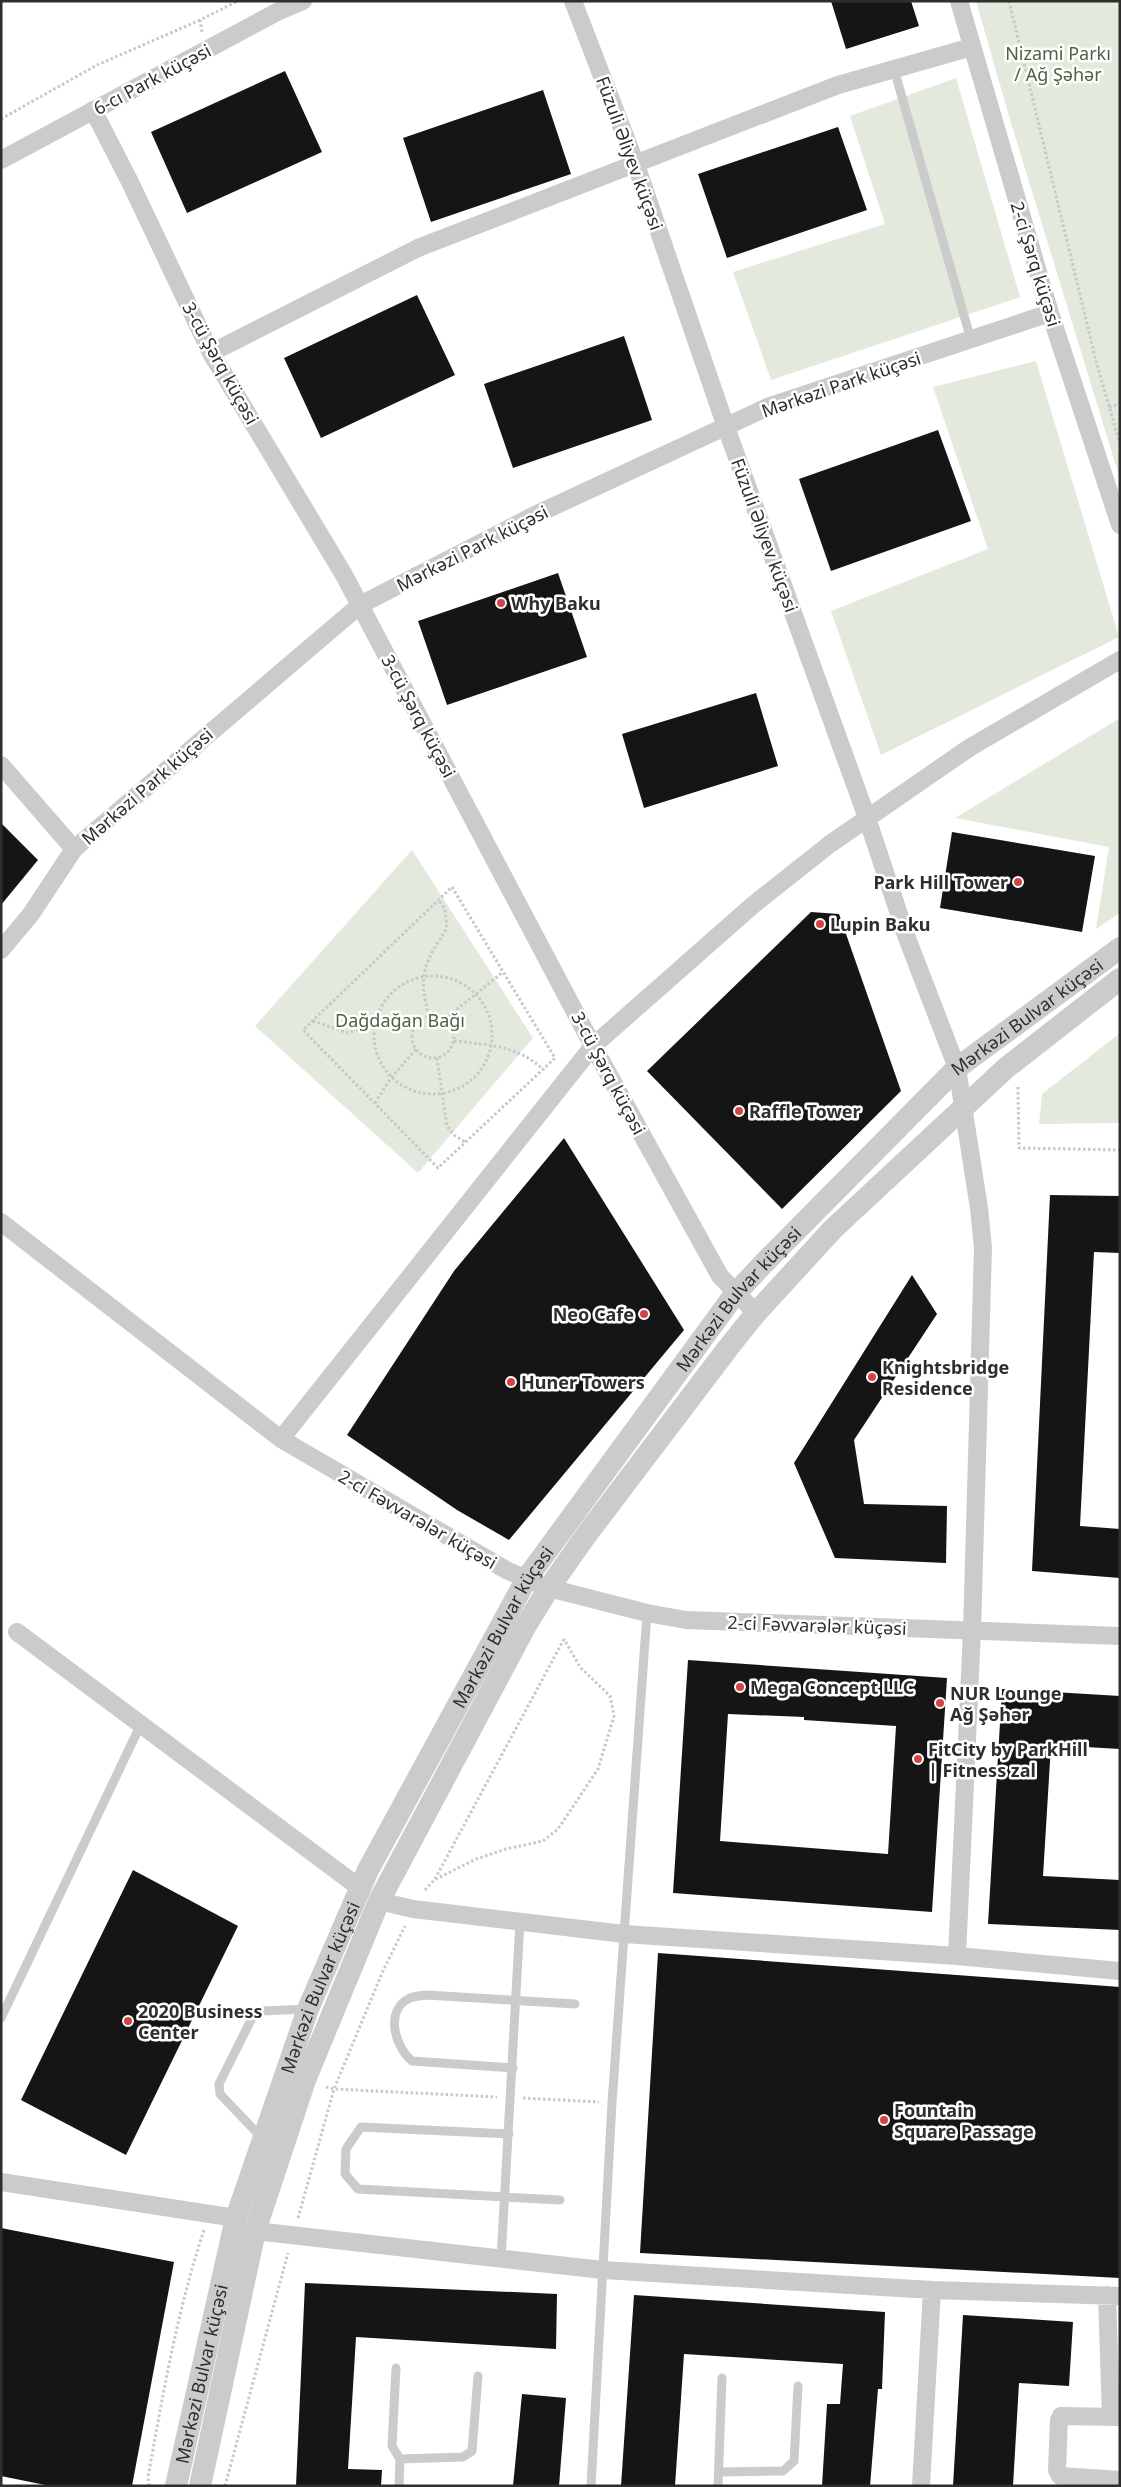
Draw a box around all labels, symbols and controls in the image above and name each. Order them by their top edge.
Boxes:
street label: 6-cı Park küçəsi [89,38,215,120]
park label: Nizami Parkı / Ağ Şəhər [1005,41,1111,86]
street label: Füzuli Əliyev küçəsi [591,73,669,233]
street label: 2-ci Şərq küçəsi [1006,198,1066,330]
street label: 3-cü Şərq küçəsi [177,298,265,428]
street label: Mərkəzi Park küçəsi [758,345,924,423]
street label: Füzuli Əliyev küçəsi [726,455,804,615]
street label: Mərkəzi Park küçəsi [392,499,552,597]
place label: Why Baku [511,591,601,615]
marker: Why Baku [495,597,507,609]
street label: 3-cü Şərq küçəsi [376,650,462,782]
street label: Mərkəzi Park küçəsi [76,722,218,850]
place label: Park Hill Tower [873,870,1008,894]
marker: Park Hill Tower [1012,876,1024,888]
place label: Lupin Baku [830,912,931,936]
marker: Lupin Baku [814,918,826,930]
street label: Mərkəzi Bulvar küçəsi [946,953,1108,1081]
street label: 3-cü Şərq küçəsi [566,1007,652,1139]
park label: Dağdağan Bağı [335,1008,465,1032]
place label: Raffle Tower [749,1099,861,1123]
marker: Raffle Tower [733,1105,745,1117]
street label: Mərkəzi Bulvar küçəsi [670,1221,806,1376]
place label: Neo Cafe [553,1302,634,1326]
marker: Neo Cafe [638,1308,650,1320]
place label: Knightsbridge Residence [882,1355,1009,1400]
place label: Huner Towers [521,1370,645,1394]
marker: Knightsbridge Residence [866,1371,878,1383]
marker: Huner Towers [505,1376,517,1388]
street label: 2-ci Fəvvarələr küçəsi [334,1464,502,1574]
street label: Mərkəzi Bulvar küçəsi [447,1541,559,1712]
street label: 2-ci Fəvvarələr küçəsi [727,1610,907,1640]
place label: Mega Concept LLC [750,1675,914,1699]
marker: Mega Concept LLC [734,1681,746,1693]
place label: NUR Lounge Ağ Şəhər [950,1681,1062,1726]
marker: NUR Lounge Ağ Şəhər [934,1697,946,1709]
place label: FitCity by ParkHill | Fitness zal [928,1737,1088,1782]
marker: FitCity by ParkHill | Fitness zal [912,1753,924,1765]
street label: Mərkəzi Bulvar küçəsi [275,1898,365,2077]
place label: 2020 Business Center [138,1999,262,2044]
marker: 2020 Business Center [122,2015,134,2027]
place label: Fountain Square Passage [894,2098,1034,2143]
marker: Fountain Square Passage [878,2114,890,2126]
street label: Mərkəzi Bulvar küçəsi [169,2282,233,2466]

